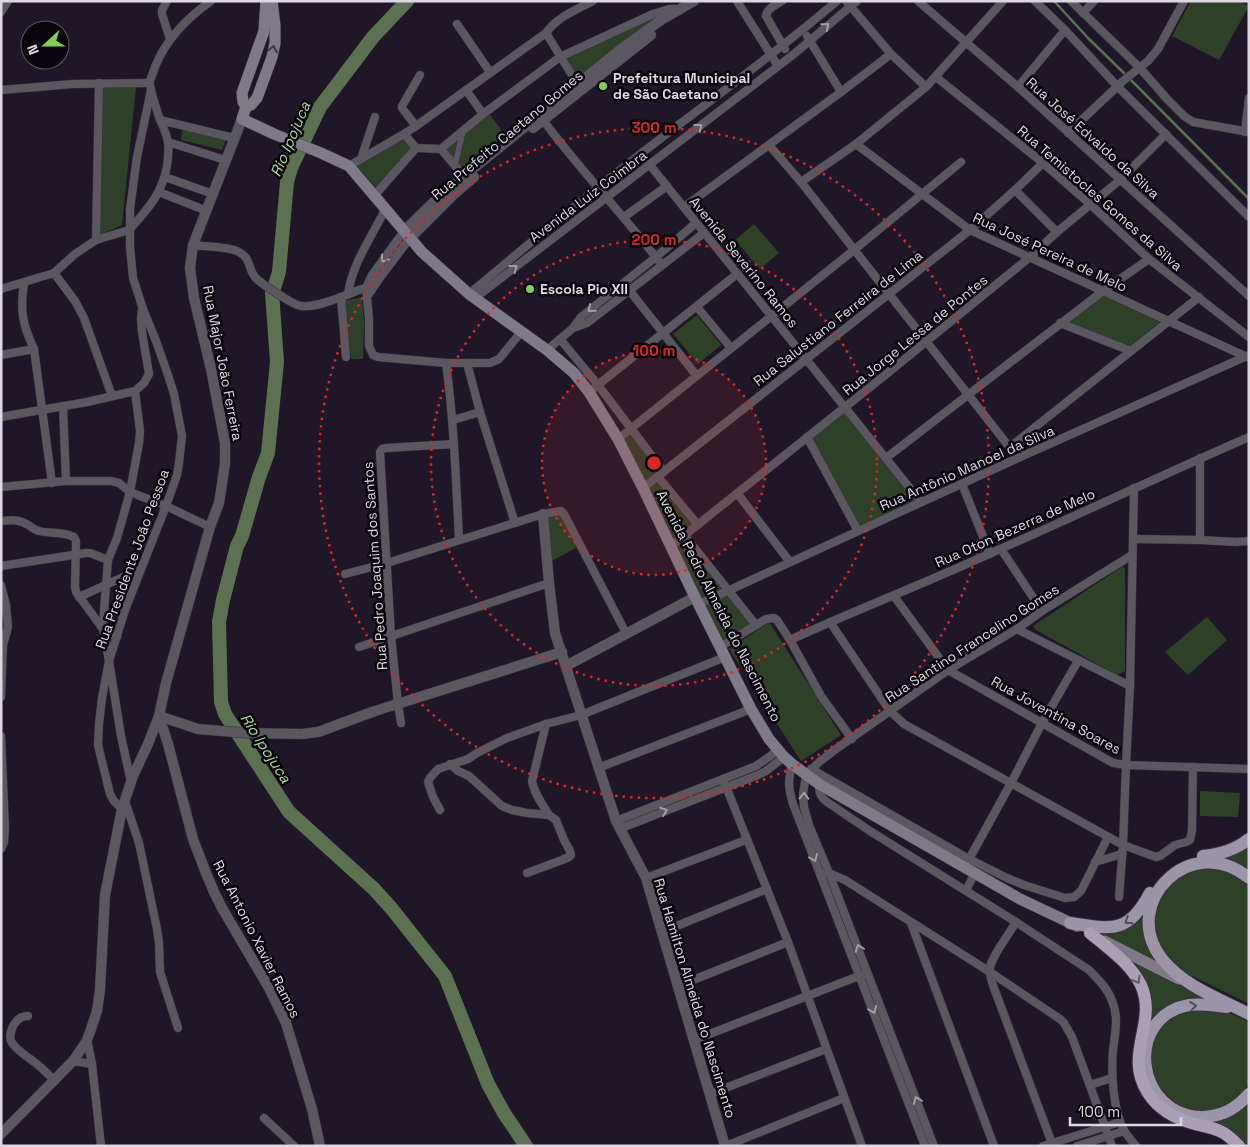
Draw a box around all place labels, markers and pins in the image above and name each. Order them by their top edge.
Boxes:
place label: Prefeitura Municipal de São Caetano [613,69,750,103]
marker: Prefeitura Municipal de São Caetano [597,80,609,92]
place label: Escola Pio XII [540,280,628,298]
marker: Escola Pio XII [524,283,536,295]
centre of rings [645,454,663,472]

